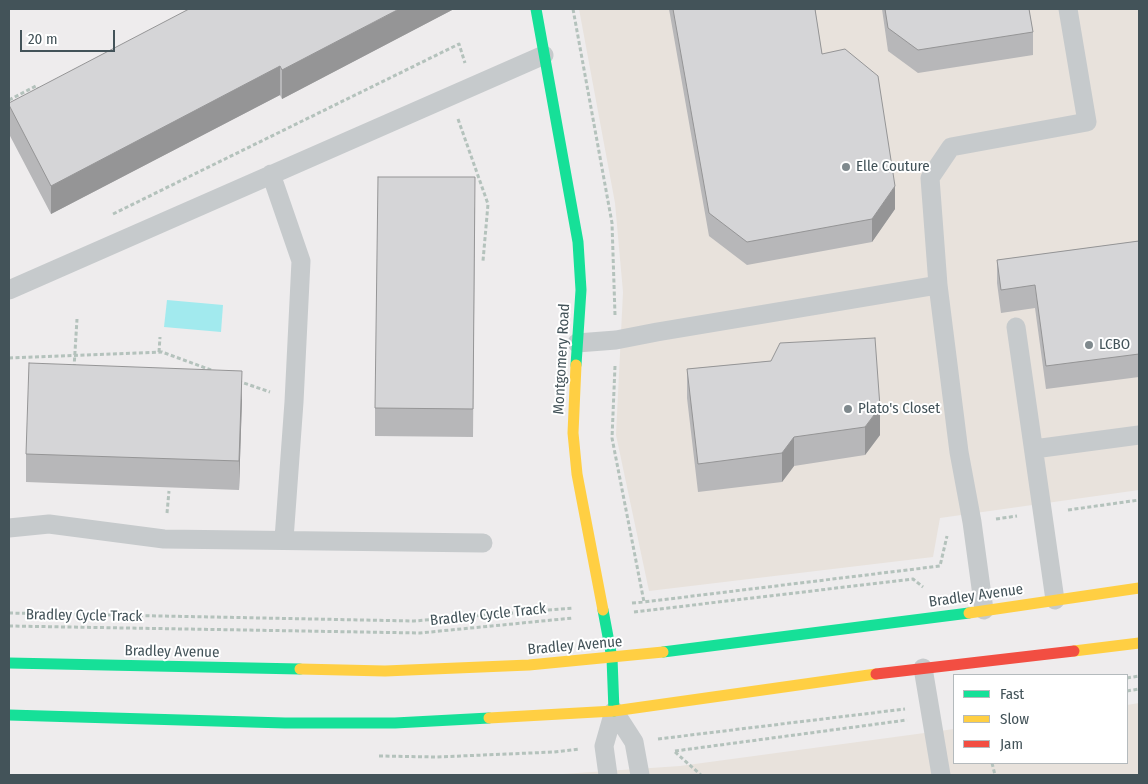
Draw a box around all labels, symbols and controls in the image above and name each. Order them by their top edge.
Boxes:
scale bar [22,20,118,52]
text: 20 m [28,30,58,48]
place label: Elle Couture [856,158,930,176]
marker: Elle Couture [840,161,852,173]
street label: Montgomery Road [550,303,574,415]
place label: LCBO [1099,336,1130,354]
marker: LCBO [1083,339,1095,351]
place label: Plato's Closet [858,400,940,418]
marker: Plato's Closet [842,403,854,415]
street label: Bradley Avenue [928,580,1024,612]
street label: Bradley Cycle Track [429,600,547,630]
street label: Bradley Cycle Track [26,606,142,626]
street label: Bradley Avenue [527,633,623,659]
street label: Bradley Avenue [124,642,220,662]
legend [953,674,1128,764]
text: Fast [1000,685,1024,703]
text: Slow [1000,710,1029,728]
text: Jam [1000,735,1023,753]

